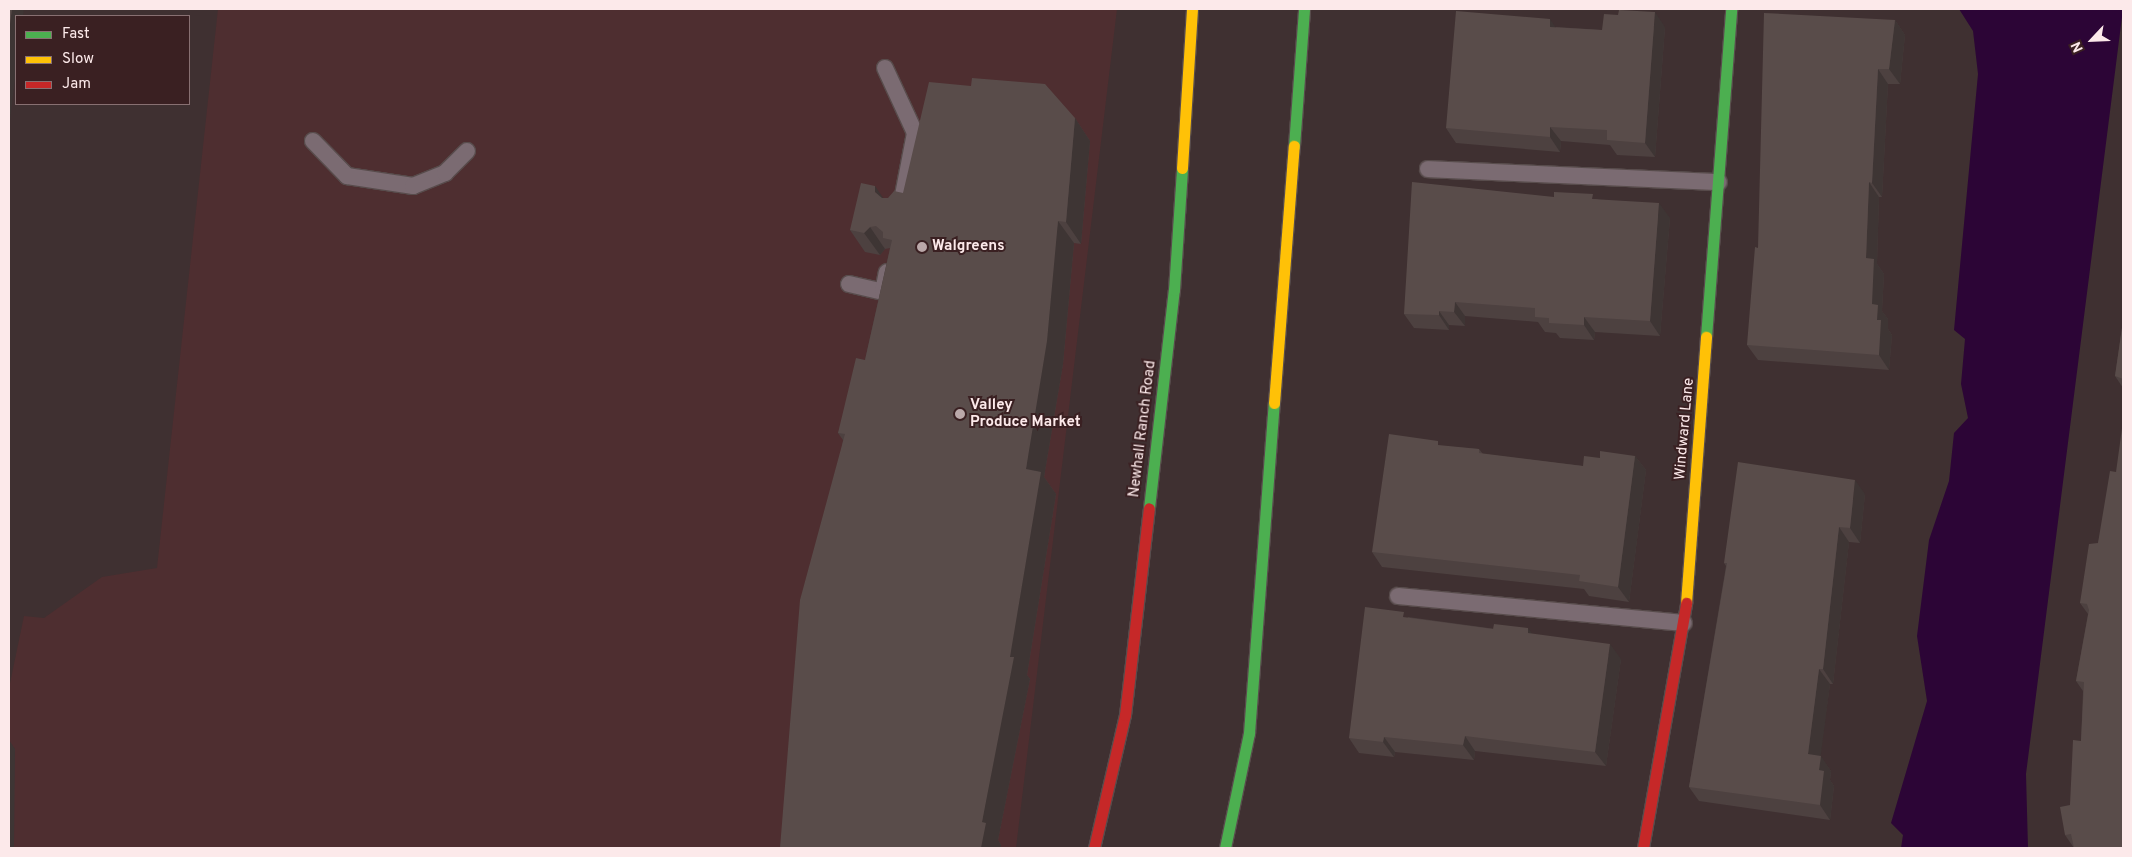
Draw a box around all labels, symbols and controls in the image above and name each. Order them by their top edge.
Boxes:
legend [15,15,190,105]
north arrow [2067,15,2117,65]
text: Fast [62,25,90,44]
text: N [2068,38,2088,55]
text: Slow [62,50,94,69]
text: Jam [62,75,91,94]
place label: Walgreens [932,238,1005,256]
marker: Walgreens [916,241,928,253]
street label: Newhall Ranch Road [1126,359,1160,499]
street label: Windward Lane [1672,377,1698,481]
place label: Valley Produce Market [970,396,1081,431]
marker: Valley Produce Market [954,408,966,420]

